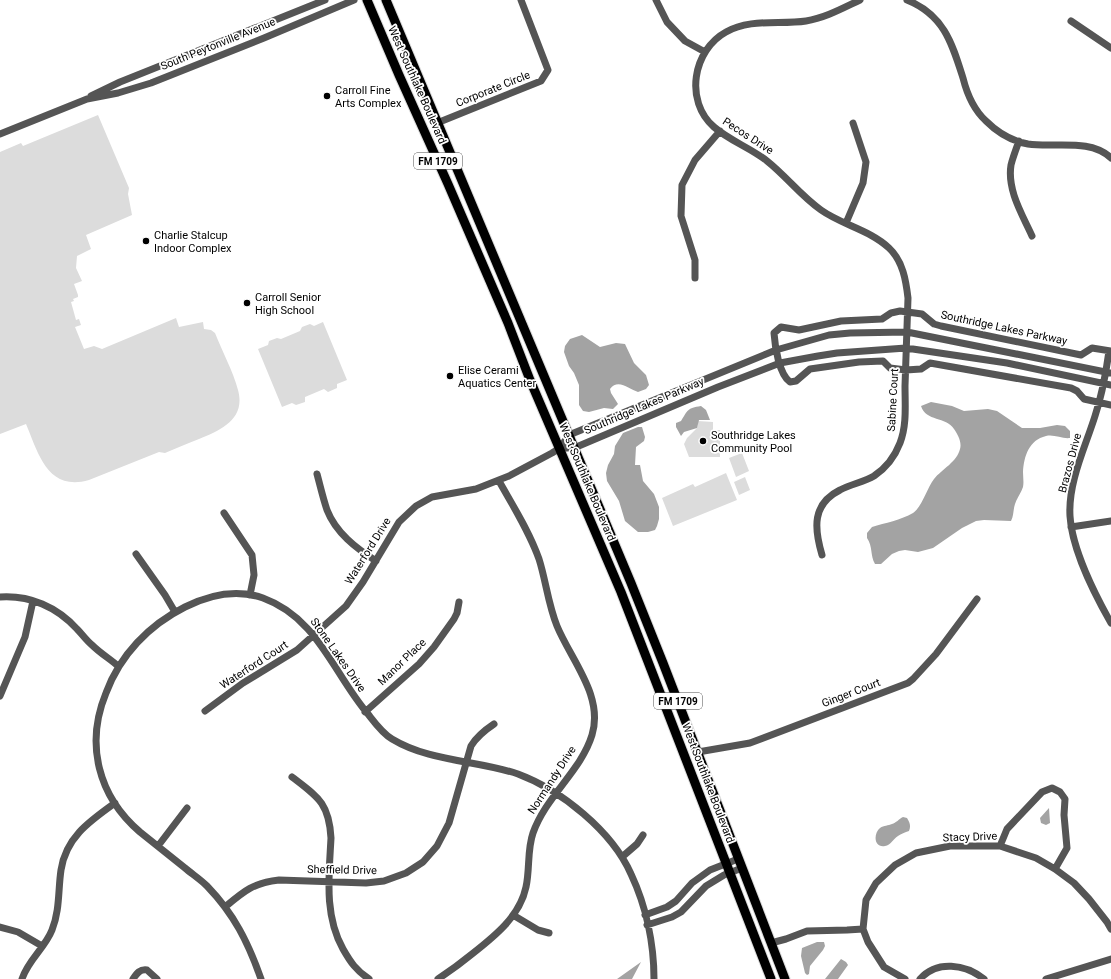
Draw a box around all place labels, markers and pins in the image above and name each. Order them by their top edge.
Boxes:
place label: Carroll Fine Arts Complex [335,84,402,110]
marker: Carroll Fine Arts Complex [322,91,332,101]
place label: Charlie Stalcup Indoor Complex [154,229,232,255]
marker: Charlie Stalcup Indoor Complex [141,236,151,246]
place label: Carroll Senior High School [255,291,321,317]
marker: Carroll Senior High School [242,298,252,308]
place label: Elise Cerami Aquatics Center [458,364,536,390]
marker: Elise Cerami Aquatics Center [445,371,455,381]
place label: Southridge Lakes Community Pool [711,429,796,455]
marker: Southridge Lakes Community Pool [698,436,708,446]

